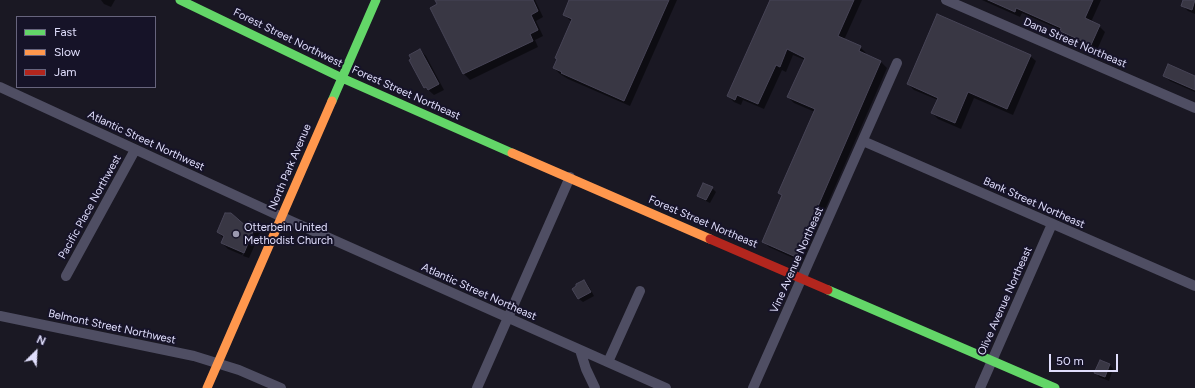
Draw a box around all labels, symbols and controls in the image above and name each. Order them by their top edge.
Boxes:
street label: Forest Street Northwest [231,6,345,70]
street label: Dana Street Northeast [1021,15,1129,71]
legend [16,16,156,88]
text: Fast [54,25,77,39]
text: Slow [54,45,80,59]
street label: Forest Street Northeast [350,63,462,123]
text: Jam [54,65,77,79]
street label: Atlantic Street Northwest [86,108,206,174]
street label: North Park Avenue [266,122,314,212]
street label: Pacific Place Northwest [56,152,124,262]
street label: Bank Street Northeast [981,175,1087,231]
street label: Forest Street Northeast [646,193,760,251]
street label: Vine Avenue Northeast [768,205,826,315]
place label: Otterbein United Methodist Church [244,221,333,247]
marker: Otterbein United Methodist Church [231,229,241,239]
street label: Olive Avenue Northeast [975,245,1035,357]
street label: Atlantic Street Northeast [419,261,539,323]
street label: Belmont Street Northwest [47,307,177,347]
north arrow [16,332,56,372]
text: N [35,333,48,348]
scale bar [1051,346,1120,372]
text: 50 m [1056,354,1084,368]

